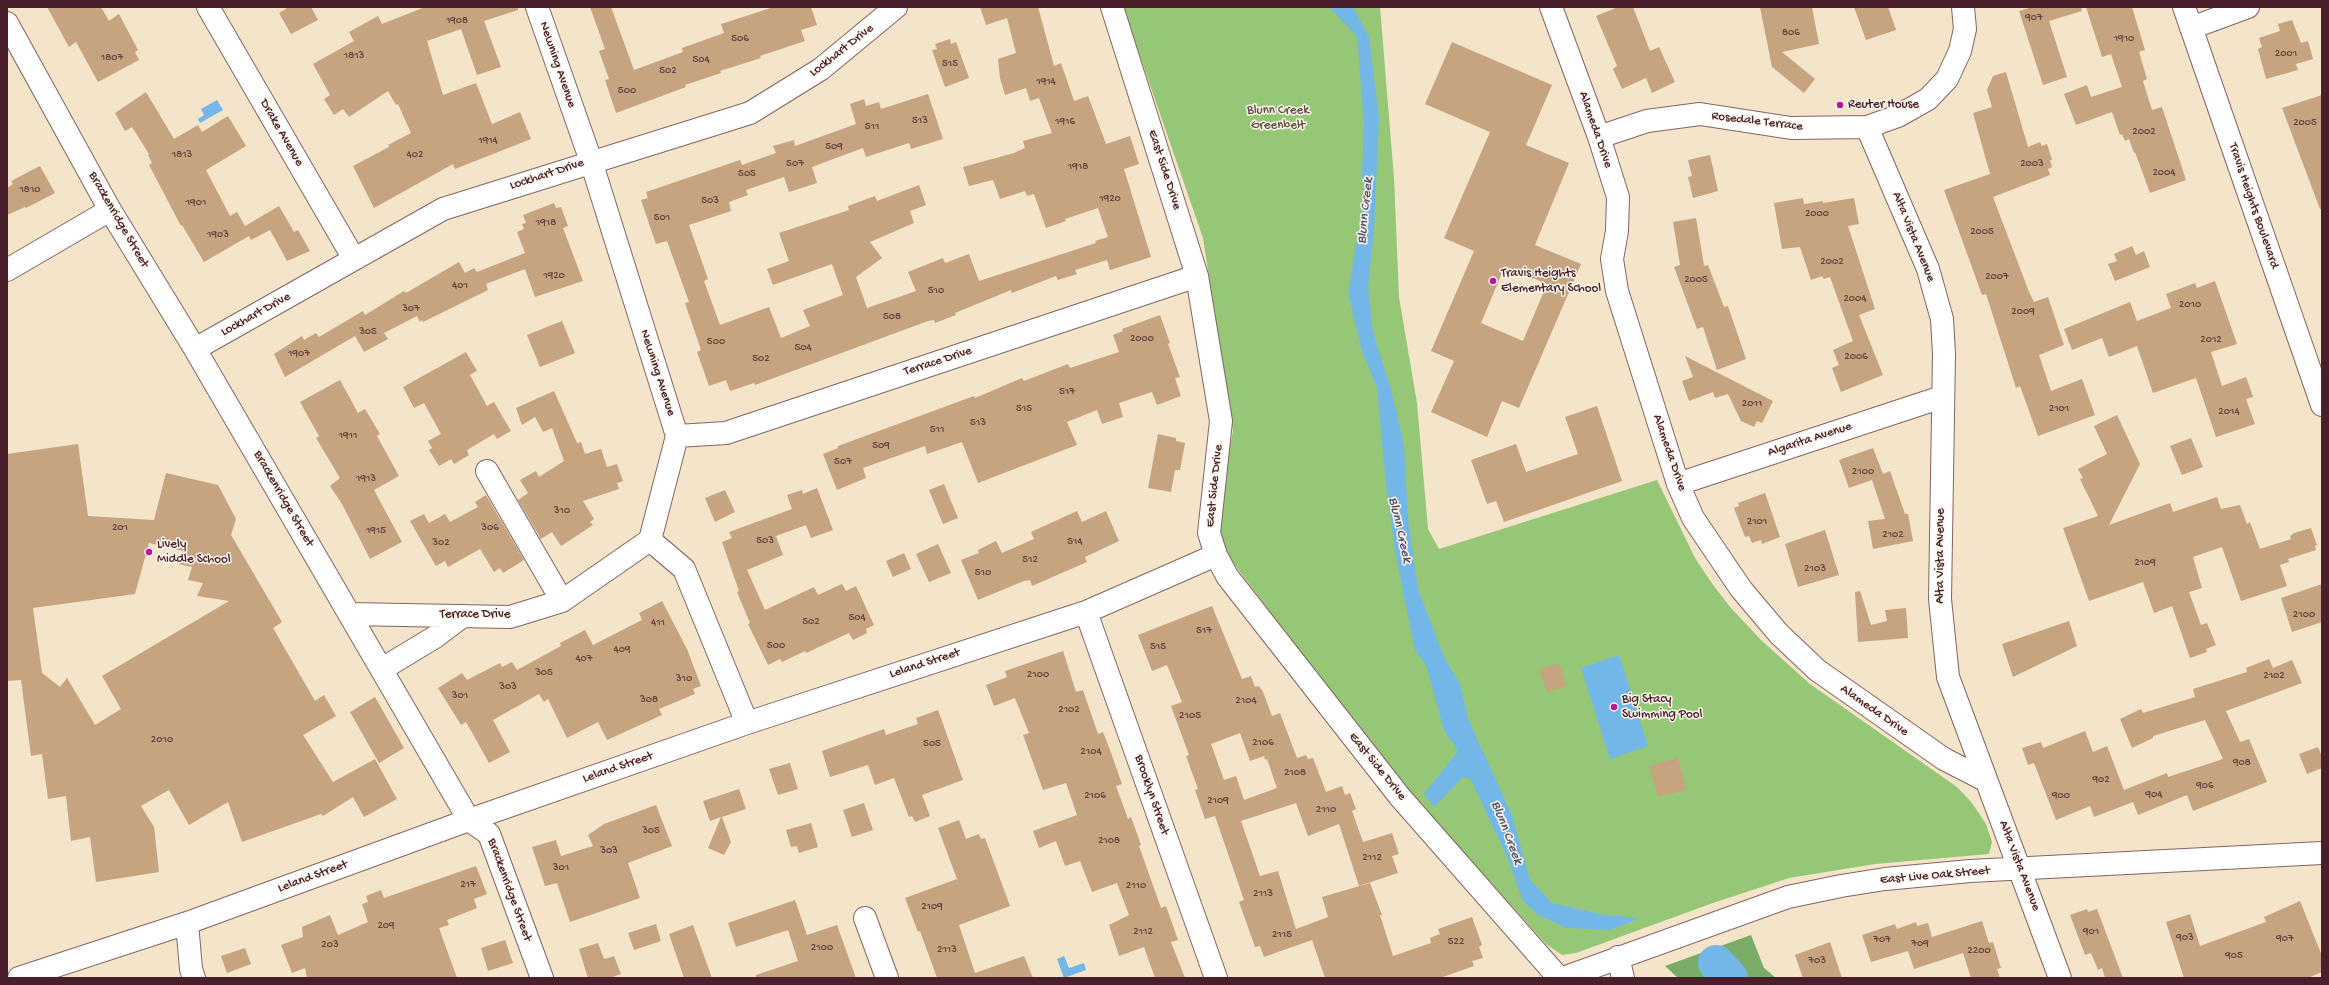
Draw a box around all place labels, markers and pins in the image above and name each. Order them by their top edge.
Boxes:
place label: Reuter House [1848,97,1919,113]
marker: Reuter House [1835,100,1845,110]
place label: Travis Heights Elementary School [1501,266,1601,297]
marker: Travis Heights Elementary School [1488,276,1498,286]
place label: Lively Middle School [157,537,231,568]
marker: Lively Middle School [144,547,154,557]
place label: Big Stacy Swimming Pool [1622,692,1702,723]
marker: Big Stacy Swimming Pool [1609,702,1619,712]

